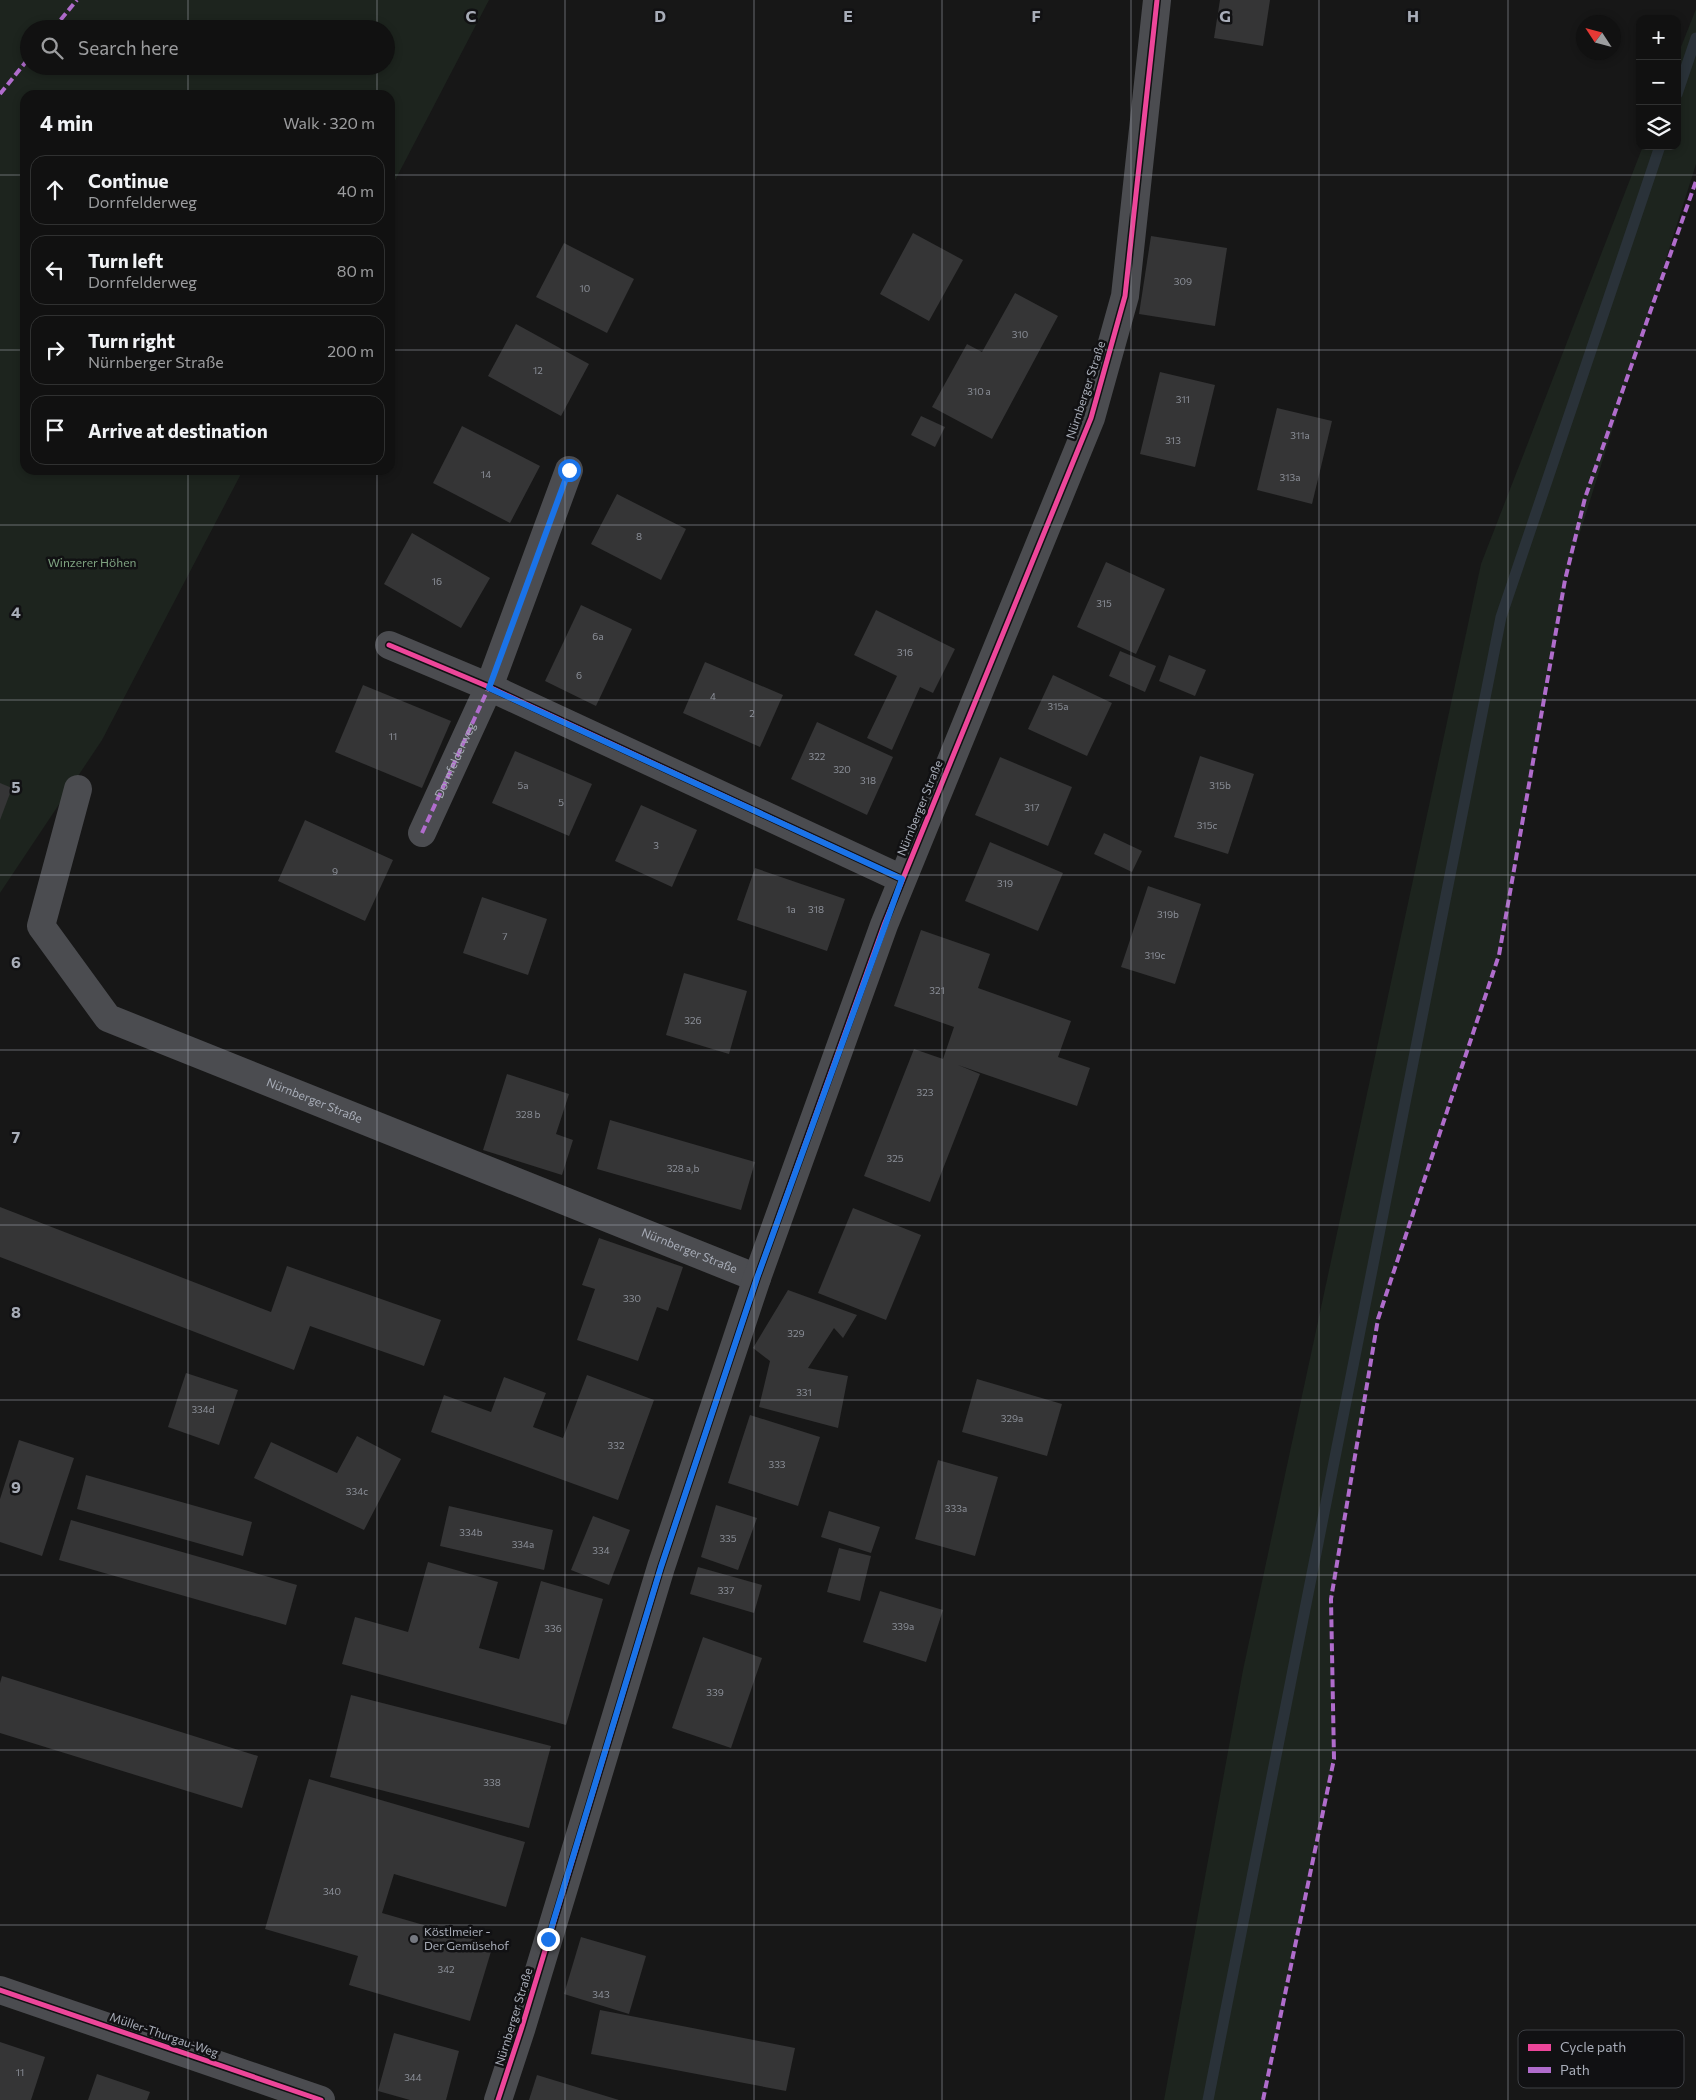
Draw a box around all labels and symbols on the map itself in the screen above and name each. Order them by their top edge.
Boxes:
text: C [466,6,477,25]
text: D [654,6,666,25]
text: E [843,6,853,25]
text: F [1031,6,1041,25]
text: G [1219,6,1231,25]
text: H [1407,6,1419,25]
north arrow [1576,15,1621,60]
house number: 309 [1174,275,1192,287]
house number: 10 [580,282,590,294]
house number: 310 [1012,328,1028,340]
street label: Nürnberger Straße [1063,339,1107,440]
house number: 12 [533,364,543,376]
house number: 310 a [967,385,991,397]
house number: 311 [1176,393,1190,405]
house number: 311a [1290,429,1310,441]
house number: 313 [1165,434,1181,446]
route start [558,459,581,482]
house number: 14 [481,468,491,480]
house number: 313a [1280,471,1300,483]
house number: 8 [636,530,642,542]
park label: Winzerer Höhen [48,555,136,569]
house number: 16 [432,575,442,587]
house number: 315 [1096,597,1112,609]
text: 4 [11,602,21,621]
house number: 6a [592,630,604,642]
house number: 316 [897,646,913,658]
house number: 6 [576,669,582,681]
house number: 4 [710,690,716,702]
house number: 315a [1048,700,1068,712]
house number: 2 [749,707,755,719]
street label: Dornfelderweg [431,719,478,800]
house number: 11 [389,730,397,742]
house number: 322 [809,750,826,762]
street label: Nürnberger Straße [894,758,945,857]
house number: 320 [833,763,851,775]
house number: 318 [860,774,876,786]
text: 5 [11,777,21,796]
house number: 5a [518,779,528,791]
house number: 315b [1209,779,1231,791]
house number: 5 [558,796,564,808]
house number: 317 [1024,801,1040,813]
house number: 315c [1197,819,1217,831]
house number: 3 [653,839,659,851]
house number: 9 [332,865,338,877]
house number: 319 [997,877,1013,889]
house number: 1a [786,903,796,915]
house number: 318 [808,903,824,915]
house number: 319b [1157,908,1179,920]
house number: 7 [502,930,508,942]
house number: 319c [1145,949,1166,961]
text: 6 [11,952,21,971]
house number: 321 [929,984,945,996]
house number: 326 [684,1014,702,1026]
street label: Nürnberger Straße [265,1074,365,1125]
house number: 323 [917,1086,934,1098]
house number: 328 b [515,1108,541,1120]
text: 7 [12,1127,21,1146]
house number: 325 [887,1152,904,1164]
house number: 328 a,b [667,1162,699,1174]
street label: Nürnberger Straße [640,1225,740,1275]
house number: 330 [623,1292,641,1304]
text: 8 [11,1302,21,1321]
house number: 329 [787,1327,805,1339]
house number: 331 [796,1386,812,1398]
house number: 334d [191,1403,215,1415]
house number: 329a [1001,1412,1023,1424]
house number: 332 [608,1439,625,1451]
house number: 333 [768,1458,786,1470]
text: 9 [11,1477,21,1496]
house number: 334c [346,1485,368,1497]
house number: 333a [945,1502,967,1514]
house number: 334b [459,1526,483,1538]
house number: 335 [719,1532,737,1544]
house number: 334a [512,1538,534,1550]
house number: 334 [592,1544,610,1556]
house number: 337 [718,1584,734,1596]
house number: 339a [892,1620,914,1632]
house number: 336 [544,1622,562,1634]
house number: 339 [706,1686,724,1698]
house number: 338 [483,1776,501,1788]
house number: 340 [323,1885,341,1897]
place label: Köstlmeier - Der Gemüsehof [424,1924,509,1952]
route end [537,1928,560,1951]
marker: Köstlmeier - Der Gemüsehof [408,1933,420,1945]
house number: 342 [437,1963,455,1975]
street label: Nürnberger Straße [491,1966,535,2067]
house number: 343 [592,1988,610,2000]
street label: Müller-Thurgau-Weg [108,2009,221,2059]
legend [1518,2030,1684,2088]
text: Cycle path [1560,2038,1626,2055]
text: Path [1560,2061,1590,2078]
house number: 11 [16,2066,24,2078]
house number: 344 [404,2071,422,2083]

